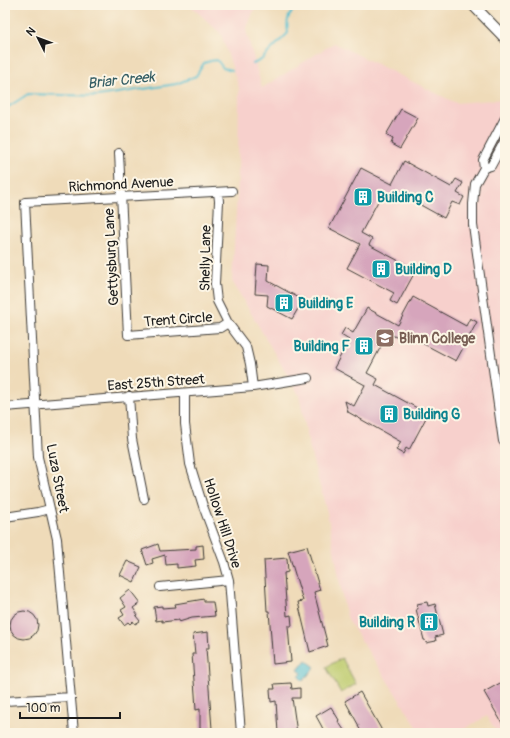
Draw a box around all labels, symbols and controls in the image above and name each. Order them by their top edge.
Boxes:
north arrow [18,18,58,58]
text: N [24,24,39,39]
water label: Briar Creek [87,67,157,93]
street label: Richmond Avenue [68,173,174,196]
building icon: Building C [352,186,374,208]
place label: Building C [377,189,434,206]
street label: Gettysburg Lane [100,208,123,306]
street label: Shelly Lane [196,225,215,291]
building icon: Building D [370,258,392,280]
place label: Building D [395,261,452,278]
building icon: Building E [273,292,295,314]
place label: Building E [298,295,354,312]
street label: Trent Circle [143,309,213,330]
school or university icon: Blinn College [374,327,396,349]
place label: Blinn College [399,330,476,347]
building icon: Building F [353,335,375,357]
place label: Building F [294,338,351,355]
street label: East 25th Street [107,371,206,394]
building icon: Building G [378,403,400,425]
place label: Building G [403,406,460,423]
street label: Luza Street [43,442,73,514]
street label: Hollow Hill Drive [200,476,245,571]
building icon: Building R [418,611,440,633]
place label: Building R [359,614,415,631]
scale bar [20,694,120,720]
text: 100 m [26,701,61,716]

